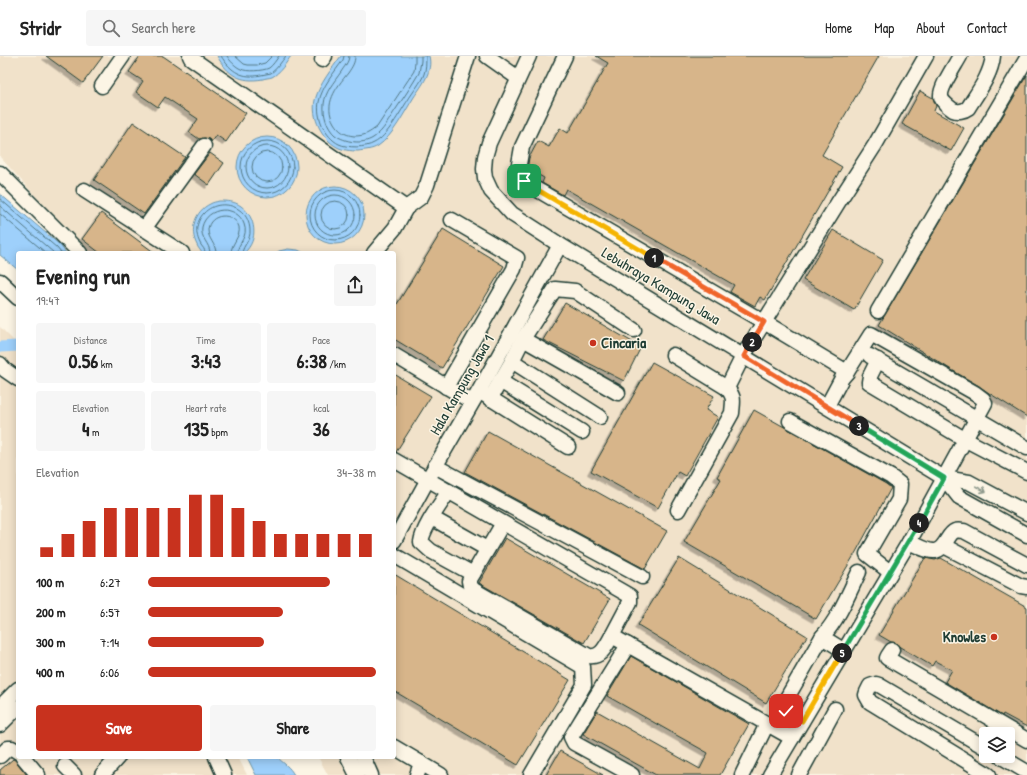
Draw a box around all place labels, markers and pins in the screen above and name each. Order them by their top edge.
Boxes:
pin [507,164,541,198]
pin: 1 [644,248,664,268]
place label: Cincaria [601,332,646,353]
pin: 2 [742,332,762,352]
marker: Cincaria [588,338,598,348]
pin: 3 [849,416,869,436]
pin: 4 [909,513,929,533]
place label: Knowles [943,626,986,647]
marker: Knowles [989,632,999,642]
pin: 5 [832,643,852,663]
pin [769,694,803,728]

